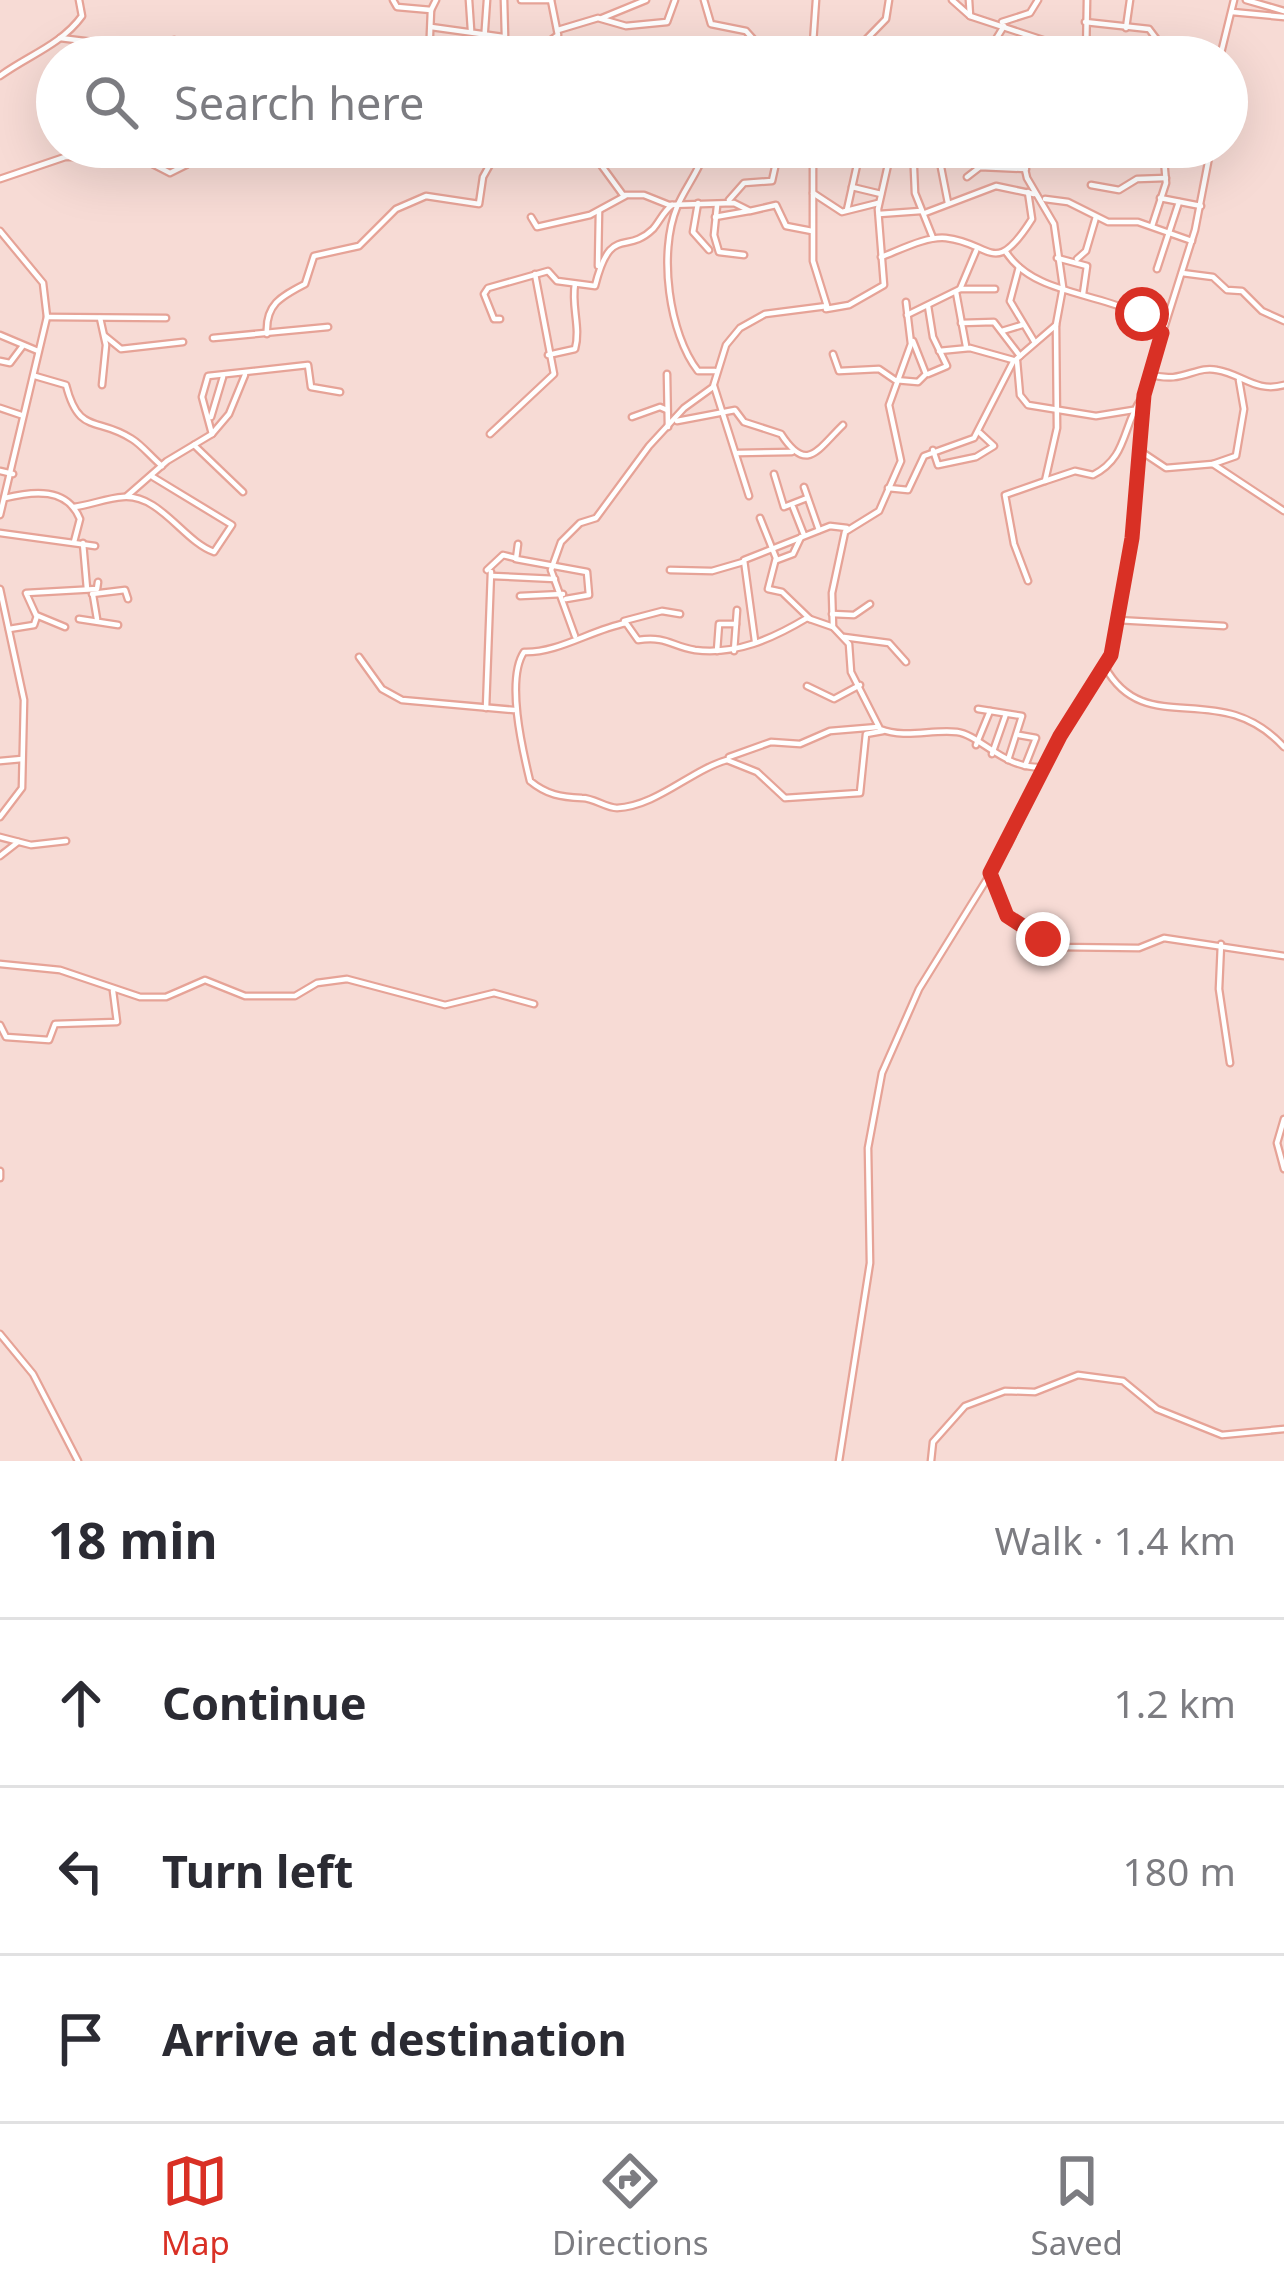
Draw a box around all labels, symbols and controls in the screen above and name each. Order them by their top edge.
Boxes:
search box [36,36,1248,168]
icon: search [78,69,144,135]
text: Search here [174,72,424,133]
route start [1115,287,1169,341]
route end [1016,912,1070,966]
text: 18 min [48,1504,218,1574]
text: Walk · 1.4 km [995,1513,1236,1566]
icon: ahead [48,1670,114,1736]
text: Continue [162,1672,367,1733]
text: 1.2 km [1114,1676,1236,1729]
icon: left [48,1838,114,1904]
text: Turn left [162,1840,353,1901]
text: 180 m [1122,1844,1236,1897]
icon: arrive [48,2006,114,2072]
text: Arrive at destination [162,2008,627,2069]
tab: Map [161,2148,230,2265]
tab: Directions [552,2148,709,2265]
tab: Saved [1031,2148,1123,2265]

